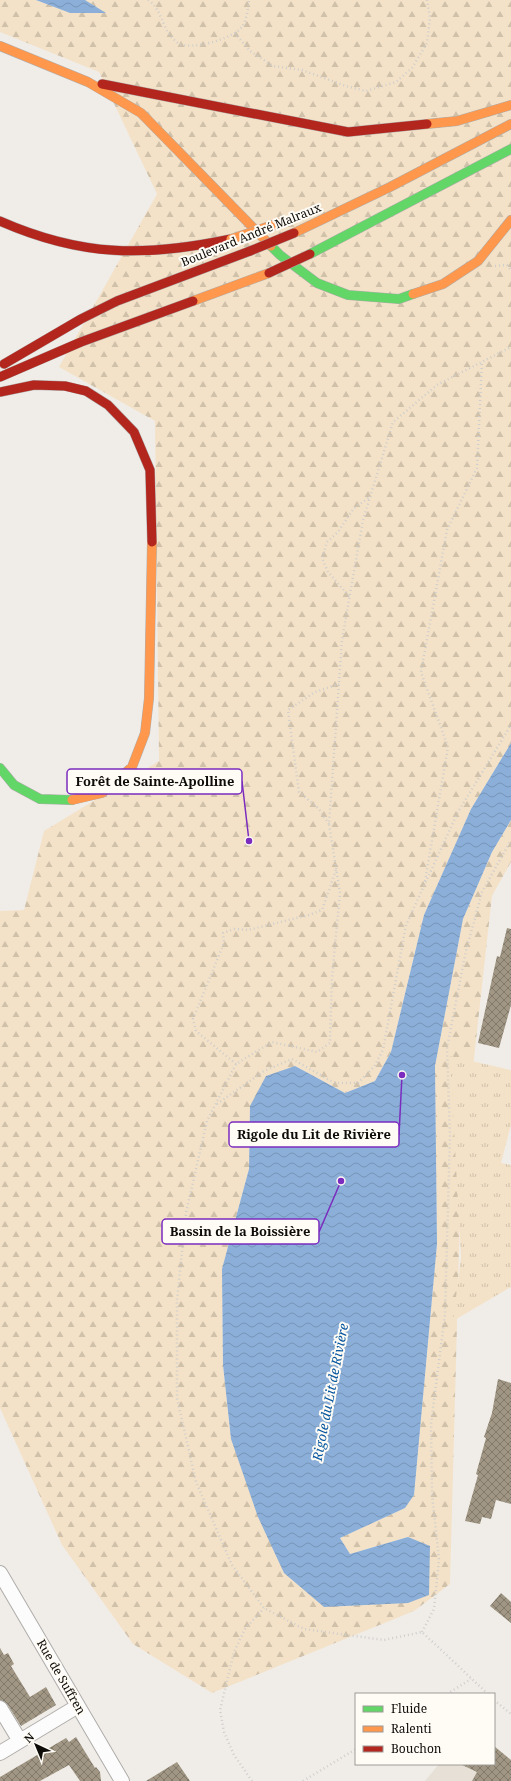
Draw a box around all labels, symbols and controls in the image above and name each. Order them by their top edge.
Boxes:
street label: Boulevard André Malraux [178,199,323,270]
callout: Forêt de Sainte-Apolline [67,769,242,794]
text: Forêt de Sainte-Apolline [76,772,234,790]
callout: Rigole du Lit de Rivière [229,1122,399,1147]
text: Rigole du Lit de Rivière [237,1125,391,1143]
callout: Bassin de la Boissière [162,1219,319,1244]
text: Bassin de la Boissière [170,1222,310,1240]
water label: Rigole du Lit de Rivière [308,1321,352,1463]
street label: Rue de Suffren [33,1636,90,1718]
legend [355,1693,495,1765]
text: Fluide [391,1700,427,1717]
text: Ralenti [391,1720,432,1737]
north arrow [16,1725,56,1765]
text: N [20,1729,37,1746]
text: Bouchon [391,1740,442,1757]

